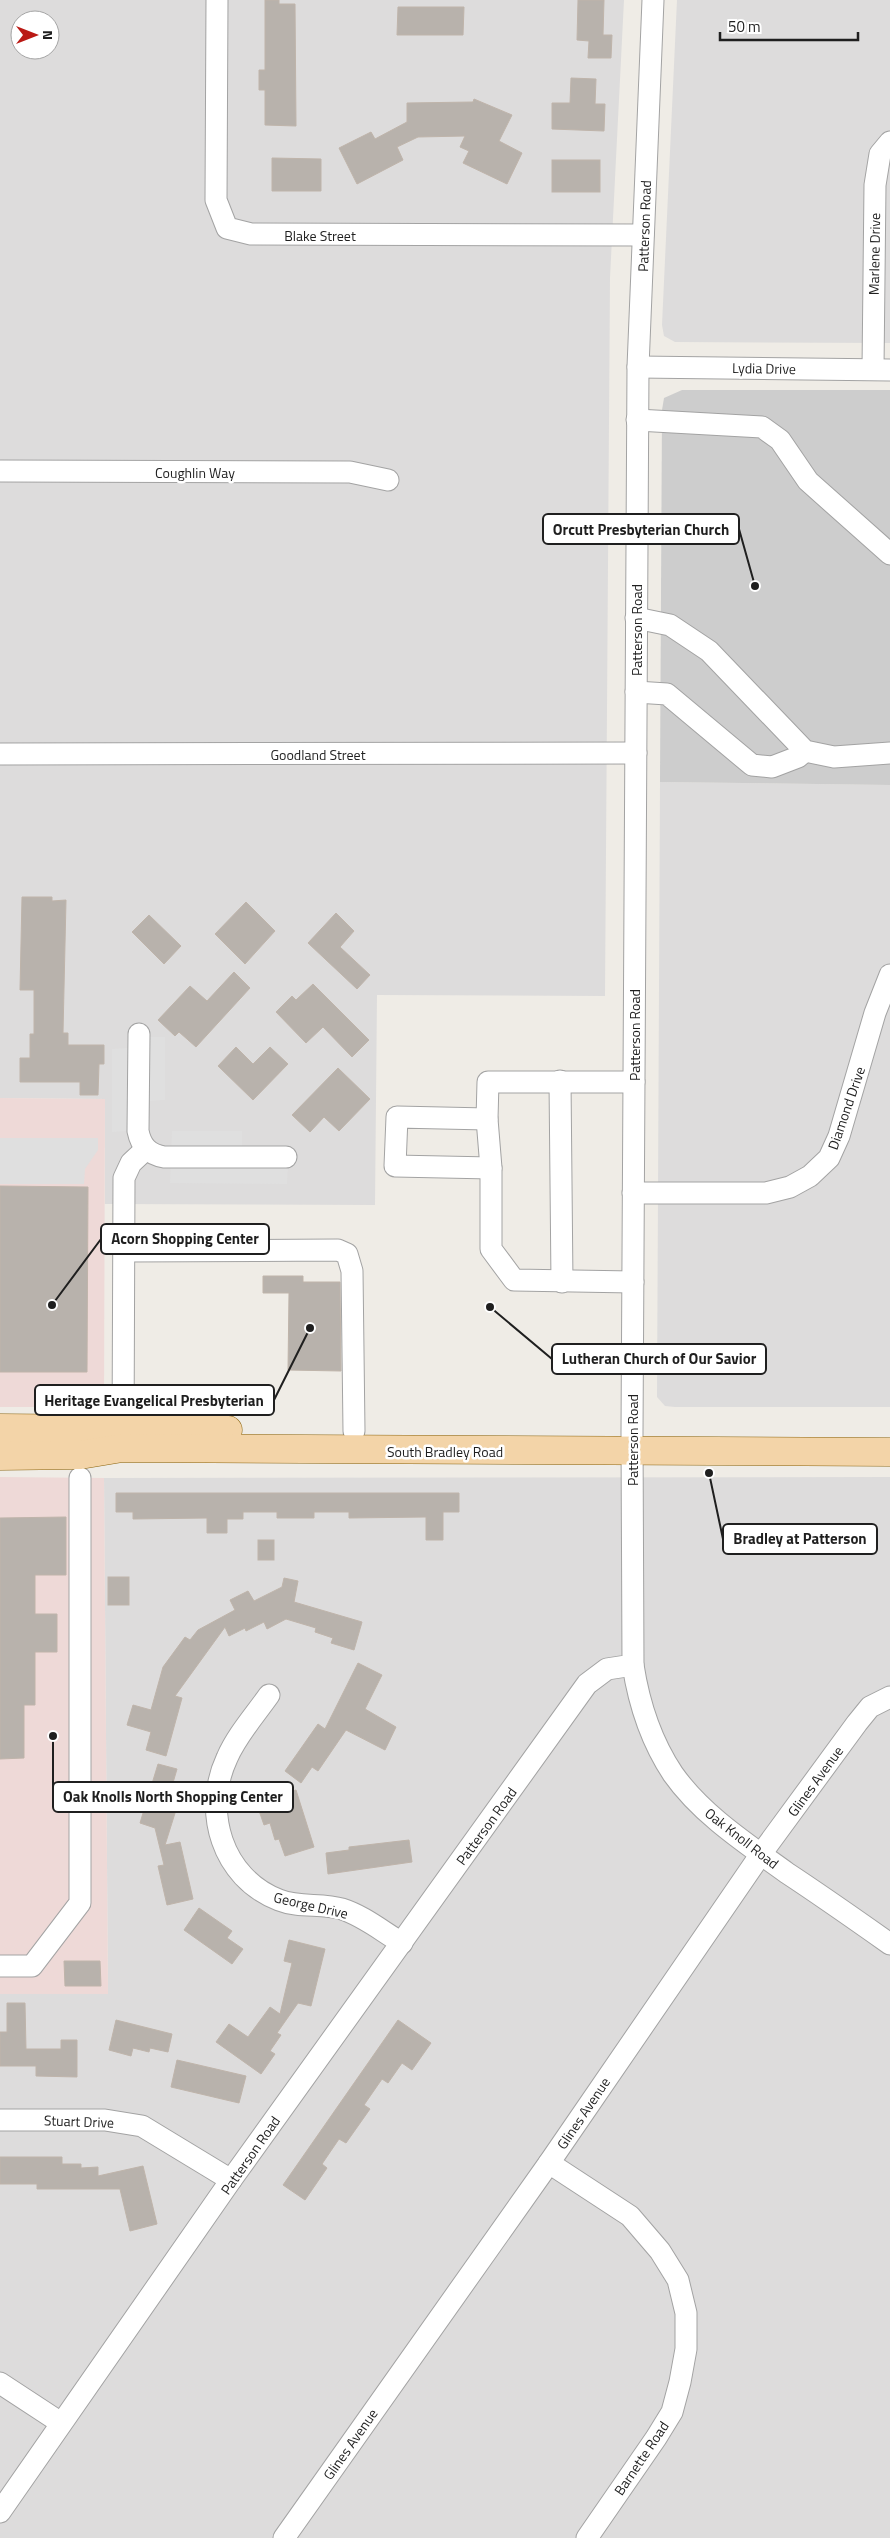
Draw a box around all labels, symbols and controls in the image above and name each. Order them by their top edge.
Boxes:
north arrow [10,10,60,60]
scale bar [720,10,858,42]
text: 50 m [728,15,761,38]
text: N [38,30,59,40]
street label: Patterson Road [632,180,656,272]
street label: Marlene Drive [863,213,885,295]
street label: Blake Street [284,225,356,246]
street label: Lydia Drive [732,357,796,379]
street label: Coughlin Way [155,462,235,483]
callout: Orcutt Presbyterian Church [543,514,739,544]
text: Orcutt Presbyterian Church [553,518,729,541]
street label: Patterson Road [626,584,647,676]
street label: Goodland Street [270,744,366,765]
street label: Patterson Road [624,989,645,1081]
street label: Diamond Drive [822,1064,870,1152]
callout: Acorn Shopping Center [101,1224,269,1254]
text: Acorn Shopping Center [111,1227,259,1250]
callout: Lutheran Church of Our Savior [552,1344,766,1374]
text: Lutheran Church of Our Savior [562,1347,757,1370]
callout: Heritage Evangelical Presbyterian [35,1385,274,1415]
text: Heritage Evangelical Presbyterian [44,1389,264,1412]
street label: Patterson Road [622,1394,643,1486]
street label: South Bradley Road [387,1441,503,1462]
callout: Bradley at Patterson [723,1524,877,1554]
text: Bradley at Patterson [733,1527,867,1550]
street label: Glines Avenue [782,1741,848,1821]
callout: Oak Knolls North Shopping Center [53,1782,293,1812]
street label: Patterson Road [451,1783,521,1869]
text: Oak Knolls North Shopping Center [63,1785,283,1808]
street label: Oak Knoll Road [701,1802,783,1874]
street label: George Drive [272,1886,350,1924]
street label: Glines Avenue [551,2073,615,2153]
street label: Stuart Drive [44,2109,114,2133]
street label: Patterson Road [215,2111,285,2199]
street label: Glines Avenue [318,2404,382,2484]
street label: Barnette Road [608,2417,674,2499]

